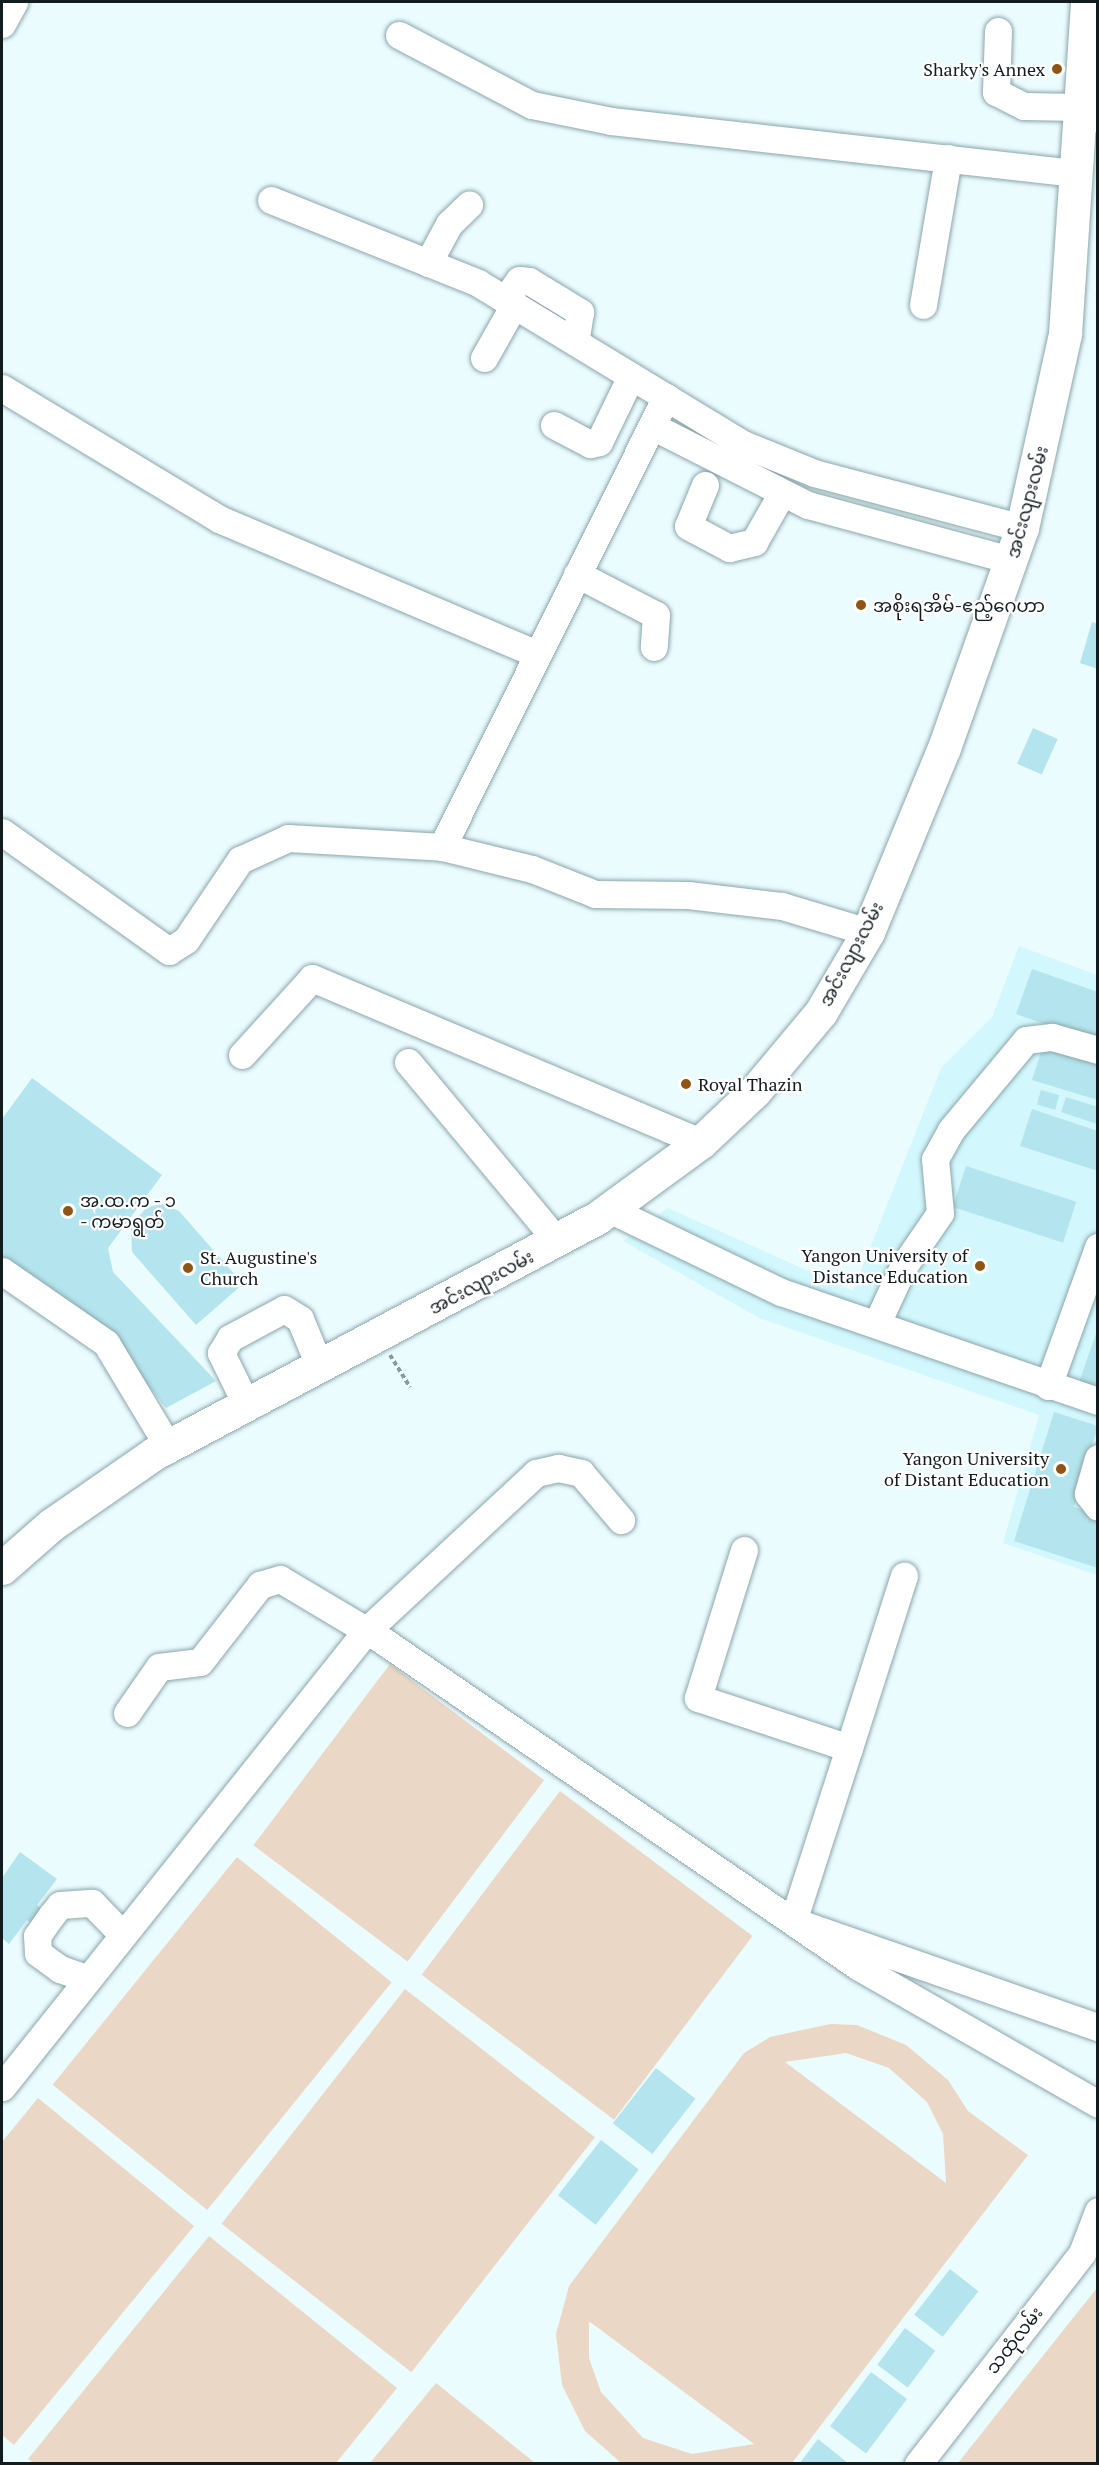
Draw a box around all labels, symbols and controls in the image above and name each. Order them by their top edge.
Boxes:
place label: Sharky's Annex [923,58,1045,80]
marker: Sharky's Annex [1050,62,1064,76]
street label: အင်းလျားလမ်း [1002,444,1052,560]
place label: အစိုးရအိမ်-ဧည့်ဂေဟာ [873,594,1045,616]
marker: အစိုးရအိမ်-ဧည့်ဂေဟာ [854,598,868,612]
street label: အင်းလျားလမ်း [814,898,888,1010]
place label: Royal Thazin [698,1073,802,1095]
marker: Royal Thazin [679,1077,693,1091]
place label: အ.ထ.က - ၁ - ကမာရွတ် [80,1190,177,1232]
marker: အ.ထ.က - ၁ - ကမာရွတ် [61,1204,75,1218]
street label: အင်းလျားလမ်း [425,1245,537,1319]
place label: Yangon University of Distance Education [801,1245,968,1288]
place label: St. Augustine's Church [200,1247,318,1290]
marker: Yangon University of Distance Education [973,1259,987,1273]
marker: St. Augustine's Church [181,1261,195,1275]
place label: Yangon University of Distant Education [884,1448,1049,1490]
marker: Yangon University of Distant Education [1054,1462,1068,1476]
street label: သထုံလမ်း [981,2302,1047,2378]

